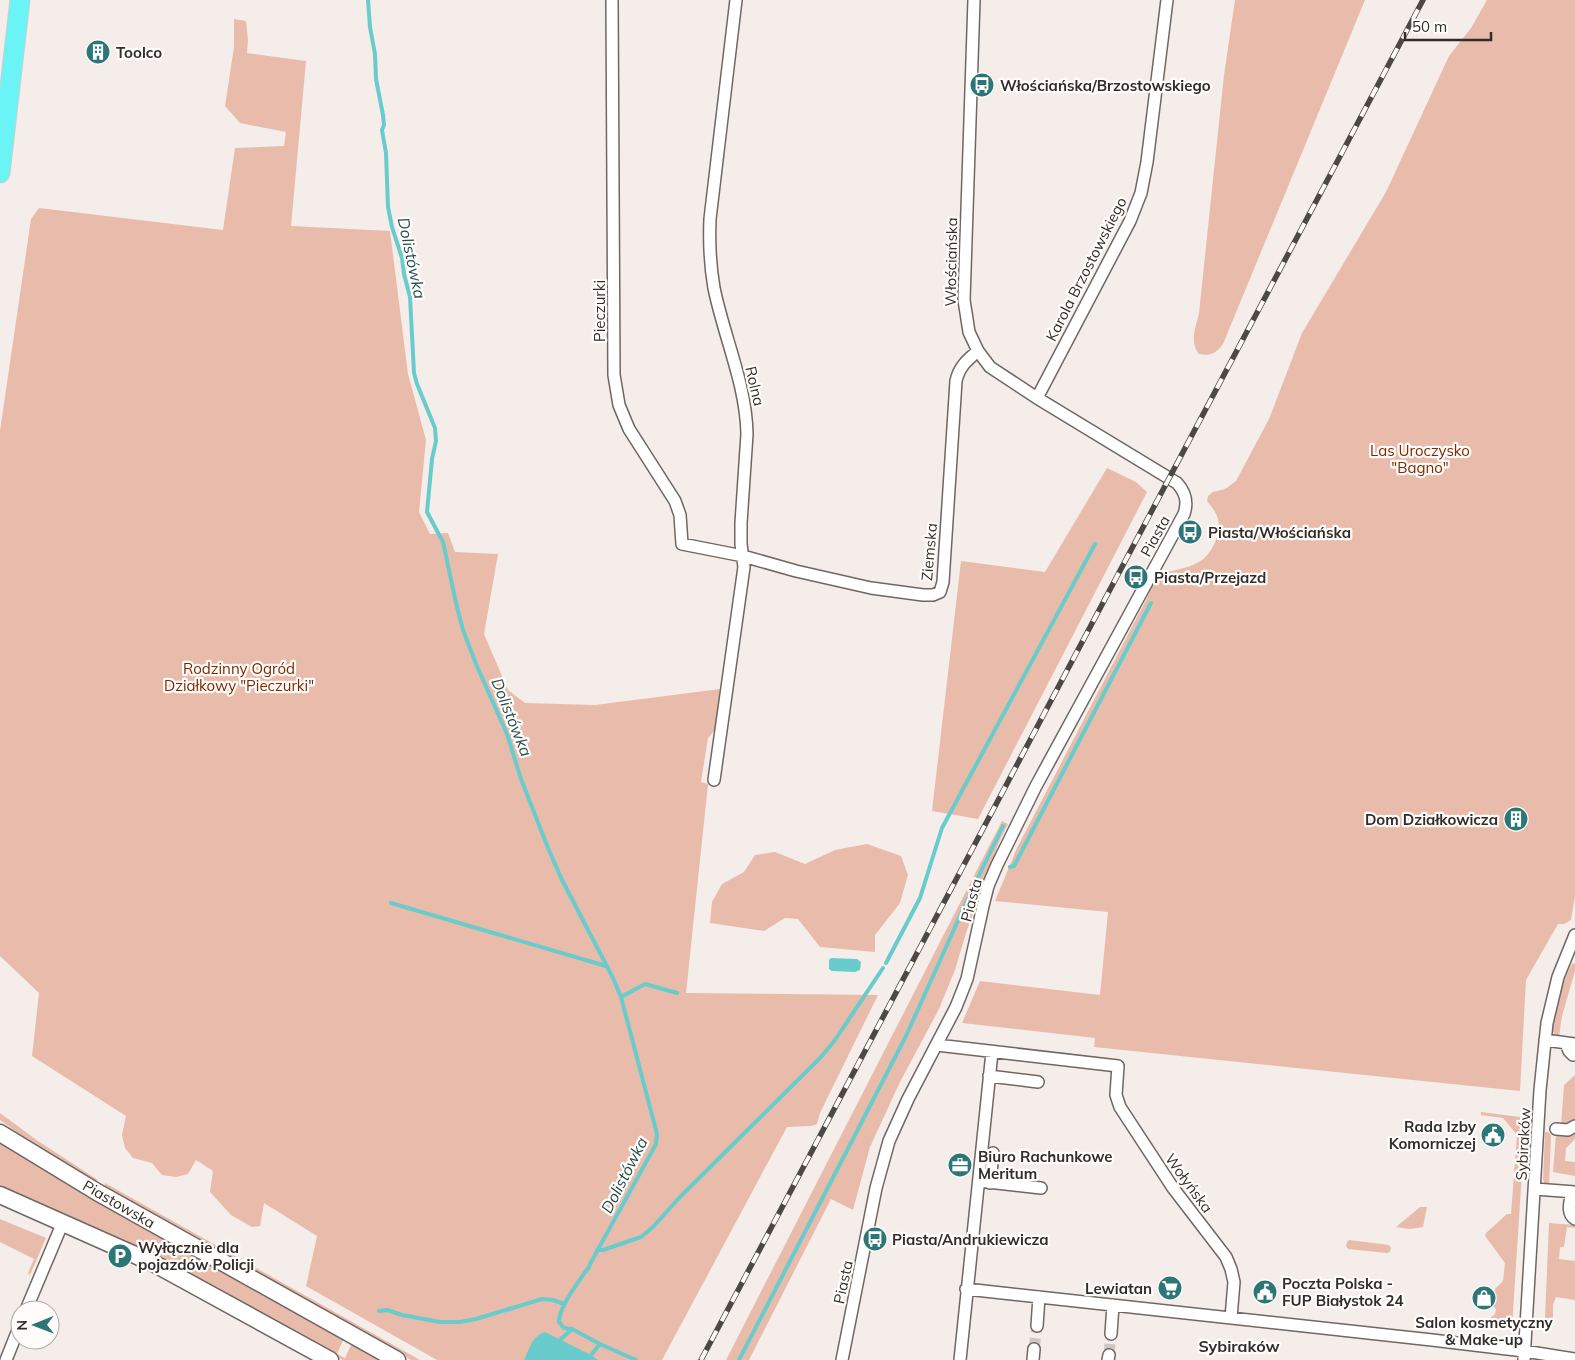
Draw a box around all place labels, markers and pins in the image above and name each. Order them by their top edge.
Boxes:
building icon: Toolco [85,39,111,65]
place label: Toolco [116,43,162,62]
bus stop icon: Włościańska/Brzostowskiego [969,72,995,98]
place label: Włościańska/Brzostowskiego [1000,76,1211,95]
bus stop icon: Piasta/Włościańska [1177,519,1203,545]
place label: Piasta/Włościańska [1208,523,1351,542]
bus stop icon: Piasta/Przejazd [1123,564,1149,590]
place label: Piasta/Przejazd [1154,568,1266,587]
building icon: Dom Działkowicza [1503,806,1529,832]
place label: Dom Działkowicza [1365,810,1498,829]
place label: Rada Izby Komorniczej [1389,1117,1477,1153]
public building icon: Rada Izby Komorniczej [1480,1122,1506,1148]
place label: Biuro Rachunkowe Meritum [978,1147,1113,1183]
office icon: Biuro Rachunkowe Meritum [947,1152,973,1178]
bus stop icon: Piasta/Andrukiewicza [862,1226,888,1252]
place label: Piasta/Andrukiewicza [892,1230,1049,1249]
place label: Wyłącznie dla pojazdów Policji [138,1238,254,1274]
parking icon: Wyłącznie dla pojazdów Policji [107,1243,133,1269]
place label: Poczta Polska - FUP Białystok 24 [1282,1274,1404,1310]
supermarket icon: Lewiatan [1157,1275,1183,1301]
place label: Lewiatan [1085,1279,1152,1298]
public building icon: Poczta Polska - FUP Białystok 24 [1252,1279,1278,1305]
shop icon: Salon kosmetyczny & Make-up [1471,1285,1497,1311]
place label: Salon kosmetyczny & Make-up [1415,1313,1554,1349]

